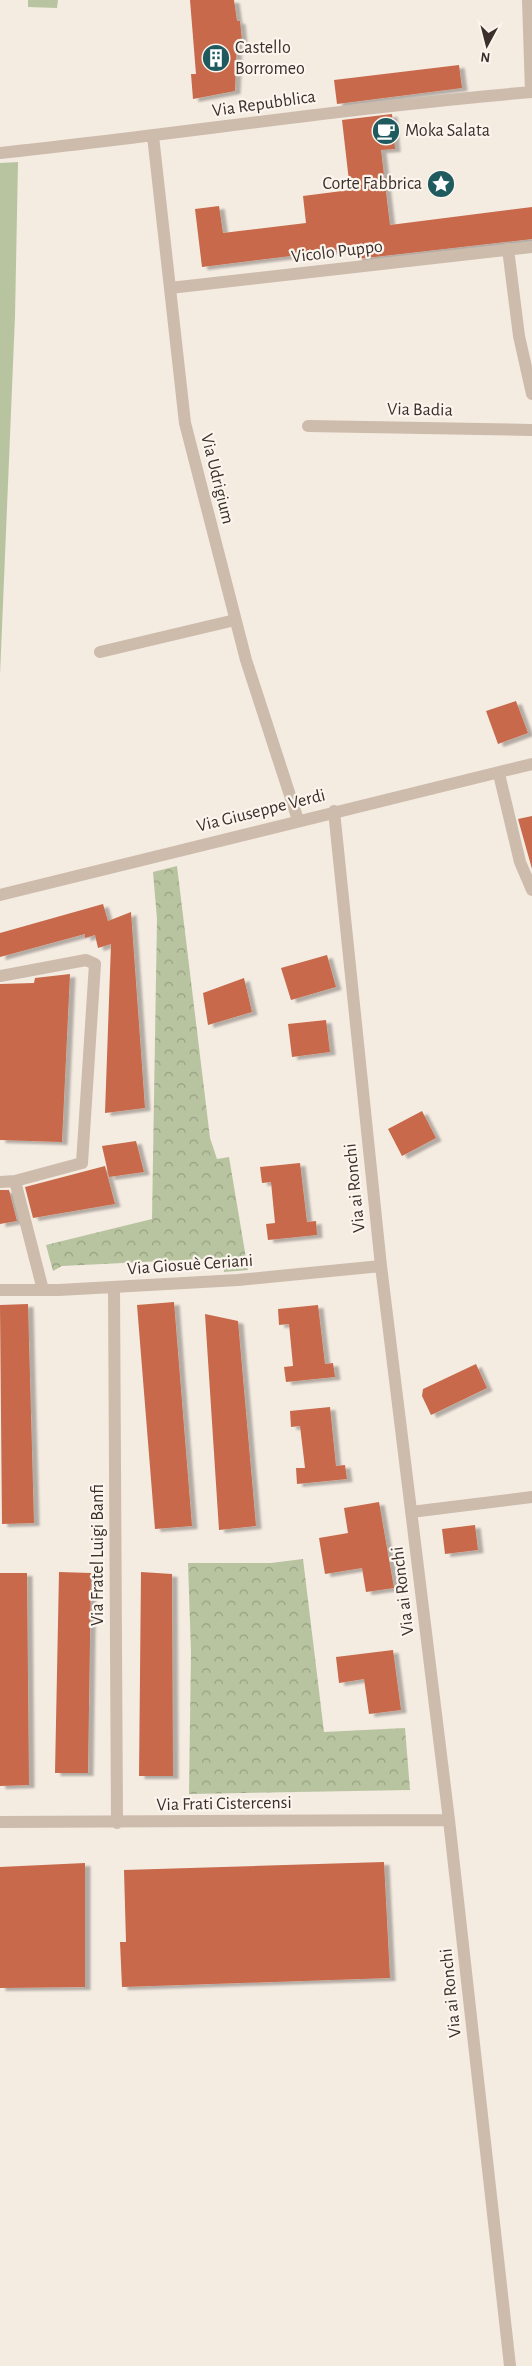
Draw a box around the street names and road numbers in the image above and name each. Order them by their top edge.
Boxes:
street label: Via Repubblica [211,88,317,120]
street label: Vicolo Puppo [290,237,384,267]
street label: Via Badia [387,400,453,420]
street label: Via Udrigium [197,432,237,526]
street label: Via Giuseppe Verdi [195,786,327,836]
street label: Via ai Ronchi [341,1143,369,1233]
street label: Via Giosuè Ceriani [126,1252,254,1278]
street label: Via Fratel Luigi Banfi [89,1484,107,1626]
street label: Via ai Ronchi [389,1546,417,1636]
street label: Via Frati Cistercensi [156,1794,292,1814]
street label: Via ai Ronchi [437,1948,465,2038]

